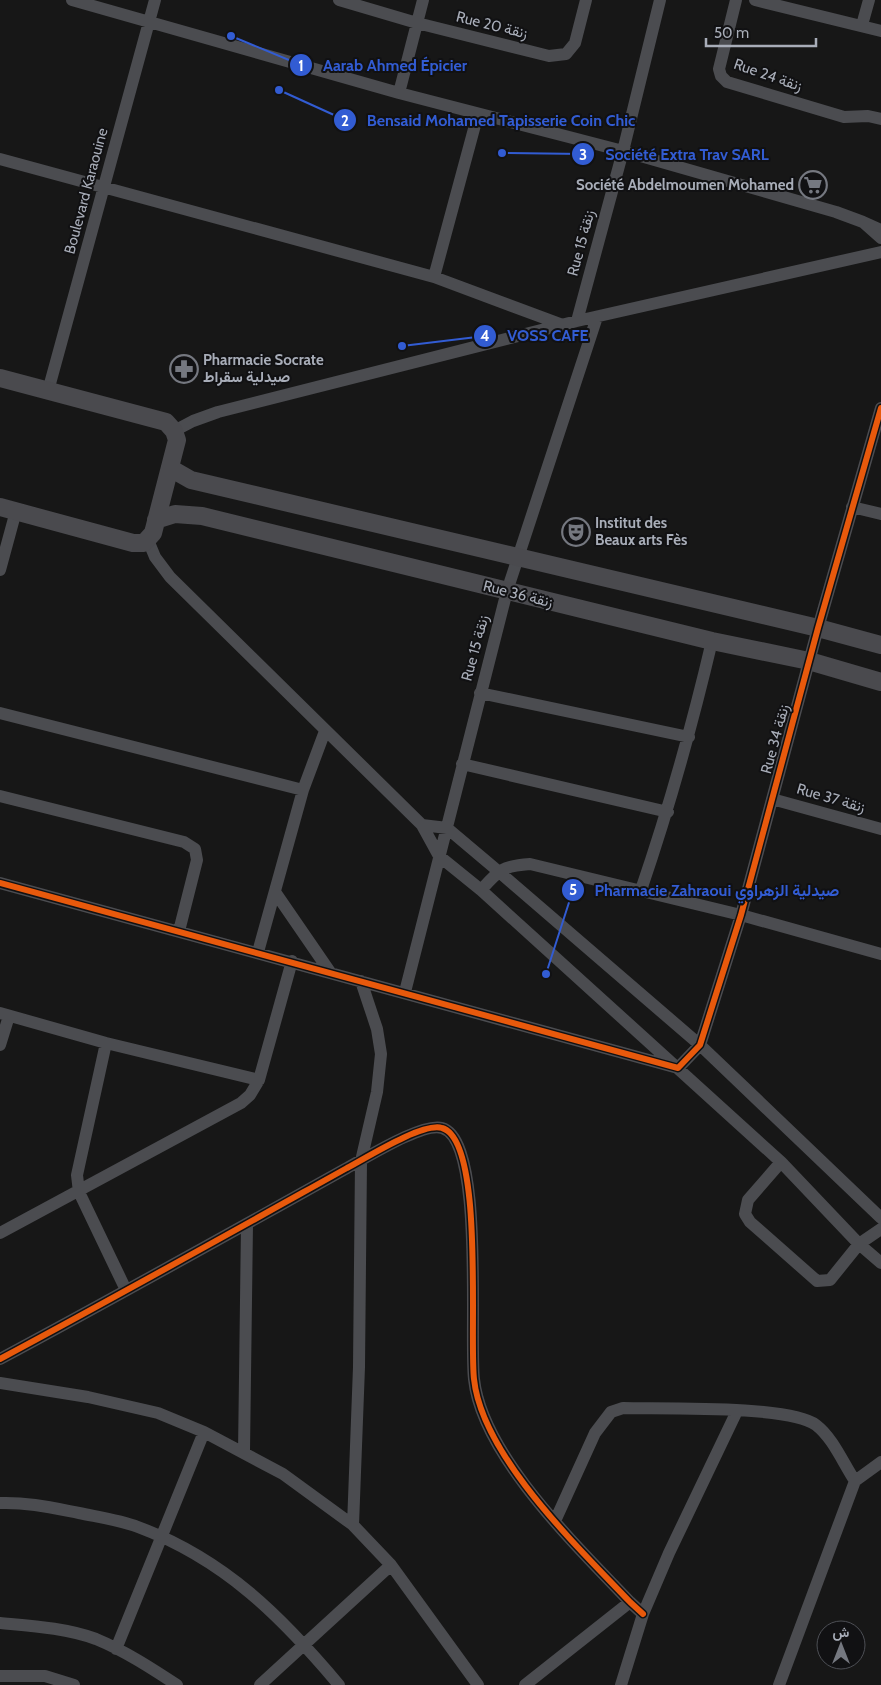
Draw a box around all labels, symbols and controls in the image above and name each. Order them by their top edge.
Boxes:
street label: Rue 20 زنقة [454,7,530,43]
scale bar [706,15,816,47]
text: 50 m [714,24,749,42]
callout: Aarab Ahmed Épicier [288,50,477,81]
street label: Rue 24 زنقة [731,55,805,95]
text: Aarab Ahmed Épicier [323,56,468,75]
text: 1 [298,57,304,75]
callout: Bensaid Mohamed Tapisserie Coin Chic [332,105,646,136]
text: Bensaid Mohamed Tapisserie Coin Chic [367,111,635,130]
text: 2 [341,112,349,130]
street label: Boulevard Karaouine [61,126,112,256]
callout: Société Extra Trav SARL [570,139,779,170]
text: Société Extra Trav SARL [605,145,769,164]
text: 3 [579,146,587,164]
supermarket icon: Société Abdelmoumen Mohamed [798,170,828,200]
place label: Société Abdelmoumen Mohamed [576,176,794,194]
street label: Rue 15 زنقة [564,208,598,278]
callout: VOSS CAFE [472,320,599,351]
text: VOSS CAFE [507,326,589,345]
text: 4 [480,327,490,345]
place label: Pharmacie Socrate صيدلية سقراط [203,351,324,386]
pharmacy icon: Pharmacie Socrate صيدلية سقراط [169,354,199,384]
place label: Institut des Beaux arts Fès [595,514,687,549]
theatre icon: Institut des Beaux arts Fès [561,517,591,547]
street label: Rue 36 زنقة [481,577,555,611]
street label: Rue 15 زنقة [458,613,492,683]
street label: Rue 34 زنقة [757,702,793,776]
street label: Rue 37 زنقة [795,780,867,816]
callout: Pharmacie Zahraoui صيدلية الزهراوي [560,875,850,906]
text: 5 [569,881,577,899]
text: Pharmacie Zahraoui صيدلية الزهراوي [595,881,839,904]
north arrow [816,1620,866,1670]
text: ش [833,1623,850,1641]

